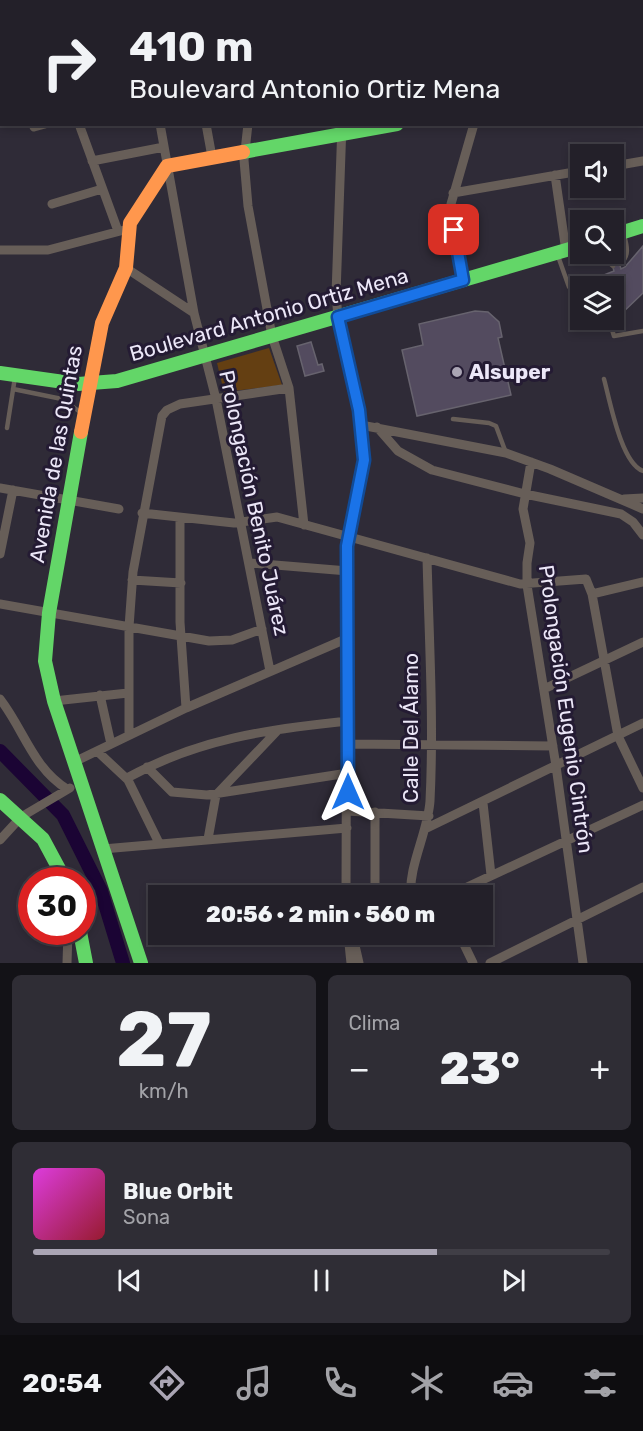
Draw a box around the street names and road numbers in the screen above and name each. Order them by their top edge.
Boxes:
street label: Boulevard Antonio Ortiz Mena [127,263,411,366]
street label: Avenida de las Quintas [24,343,87,565]
street label: Prolongación Benito Juárez [214,368,295,638]
street label: Prolongación Eugenio Cintrón [534,563,599,855]
street label: Calle Del Álamo [398,653,423,803]

